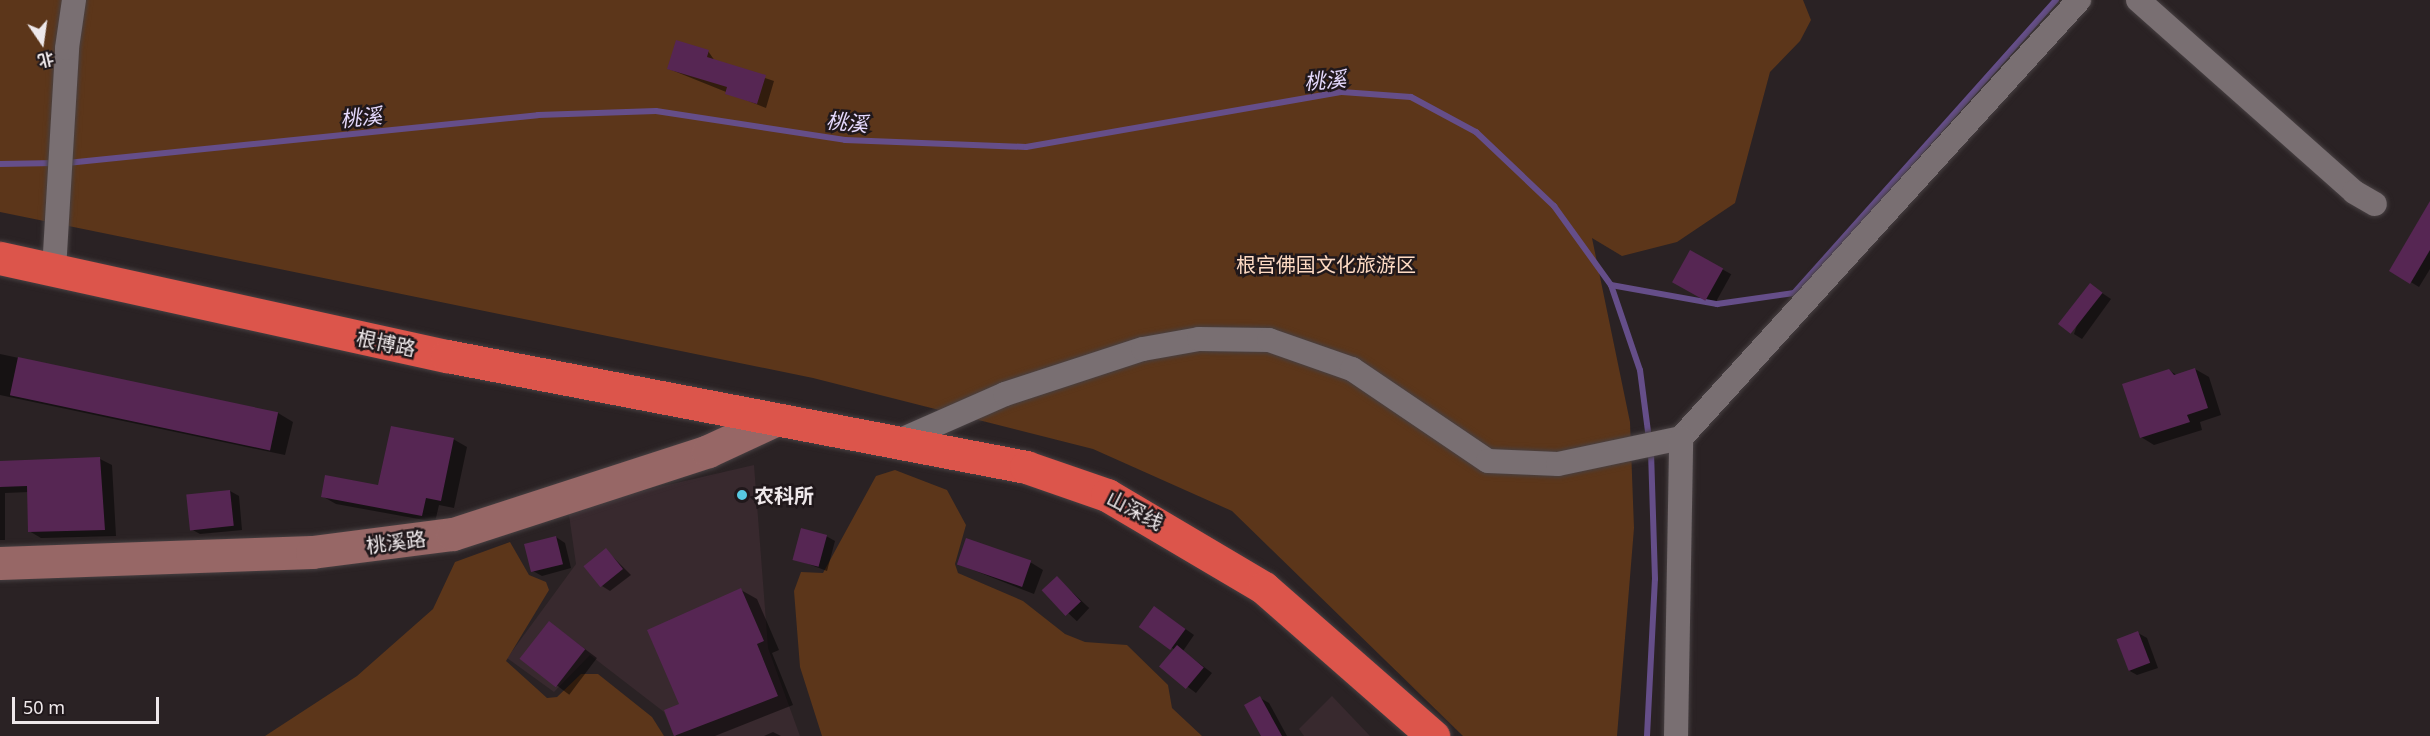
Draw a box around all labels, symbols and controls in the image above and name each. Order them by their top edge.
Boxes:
north arrow [12,12,72,72]
text: 北 [36,47,56,72]
water label: 桃溪 [1303,66,1347,94]
water label: 桃溪 [339,102,383,132]
water label: 桃溪 [825,108,869,136]
park label: 根宫佛国文化旅游区 [1236,252,1416,276]
street label: 根博路 [354,325,418,361]
place label: 农科所 [754,483,814,507]
street label: 山深线 [1103,486,1167,534]
marker: 农科所 [735,488,749,502]
street label: 桃溪路 [365,526,427,558]
scale bar [15,685,162,723]
text: 50 m [23,695,65,719]

